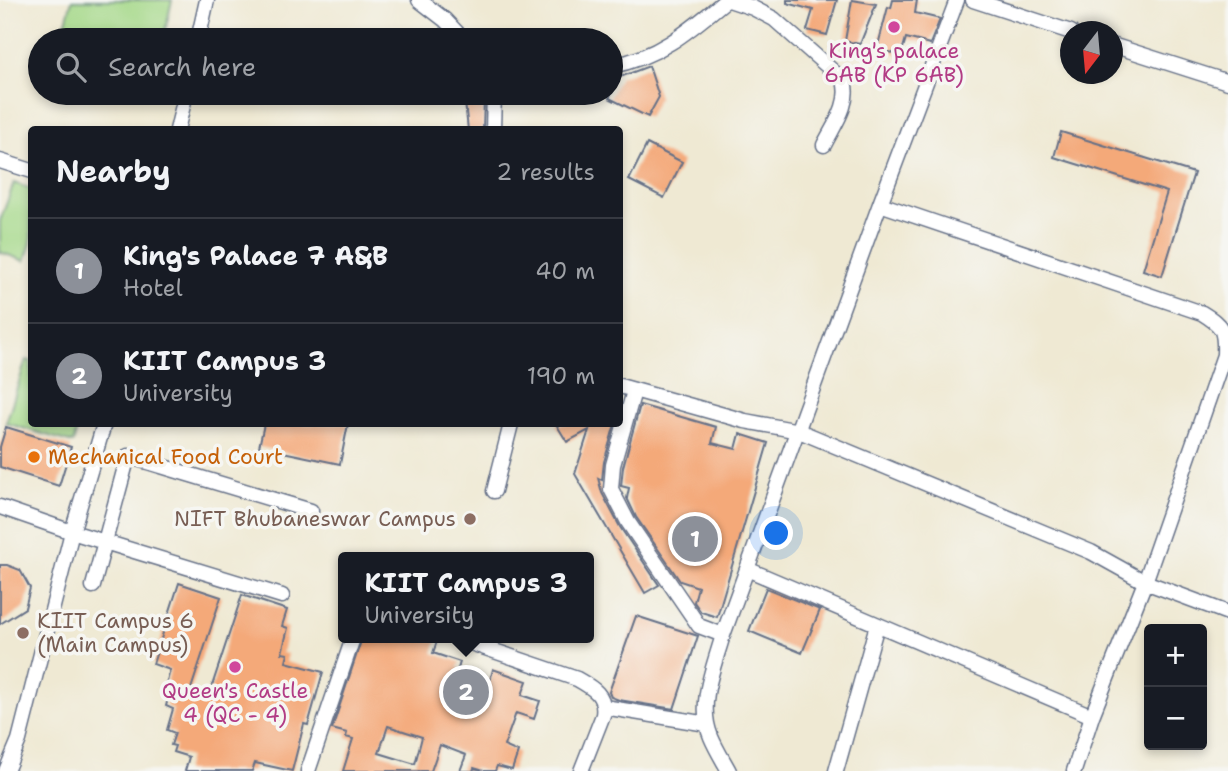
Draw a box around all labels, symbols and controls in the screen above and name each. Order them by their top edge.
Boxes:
marker: King's palace 6AB (KP 6AB) [886,19,902,35]
north arrow [1060,21,1123,84]
search box [28,28,623,105]
place label: King's palace 6AB (KP 6AB) [824,37,964,89]
icon: search [52,48,90,86]
text: Search here [108,49,257,84]
text: Nearby [56,151,171,192]
text: 2 results [496,157,595,187]
text: King's Palace 7 A&B [123,238,388,273]
text: 1 [74,256,84,286]
text: 40 m [535,256,595,286]
text: Hotel [123,273,183,303]
text: KIIT Campus 3 [123,343,326,378]
text: 2 [71,361,87,391]
text: 190 m [527,361,595,391]
text: University [123,378,233,408]
place label: Mechanical Food Court [48,443,283,471]
marker: Mechanical Food Court [26,449,42,465]
place label: NIFT Bhubaneswar Campus [174,505,456,533]
marker: NIFT Bhubaneswar Campus [462,511,478,527]
pin: 1 [672,513,718,565]
your location [759,516,793,550]
popup [338,552,594,643]
text: KIIT Campus 3 [364,565,568,600]
text: University [364,600,474,630]
place label: KIIT Campus 6 (Main Campus) [37,607,194,659]
map controls [1144,624,1207,750]
button: + [1144,624,1207,687]
marker: KIIT Campus 6 (Main Campus) [15,625,31,641]
marker: Queen's Castle 4 (QC - 4) [227,659,243,675]
pin: 2 [443,666,489,718]
place label: Queen's Castle 4 (QC - 4) [162,677,308,729]
button: − [1144,687,1207,750]

